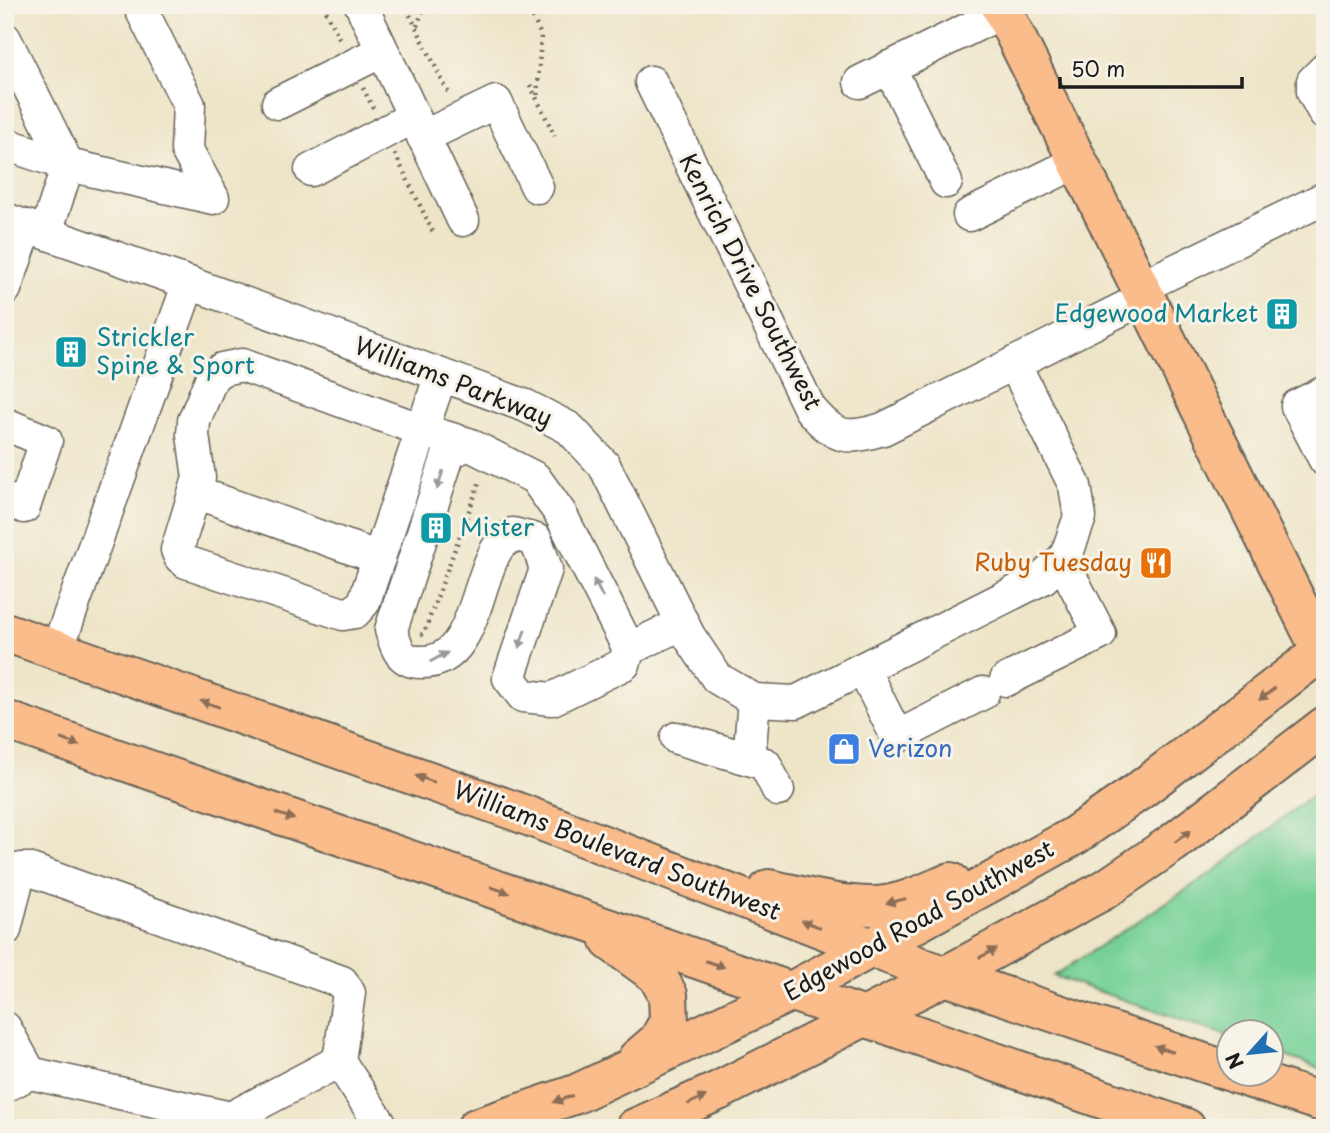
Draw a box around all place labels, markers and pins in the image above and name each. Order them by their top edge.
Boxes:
place label: Edgewood Market [1055,294,1258,330]
building icon: Edgewood Market [1263,295,1301,333]
place label: Strickler Spine & Sport [96,318,255,382]
building icon: Strickler Spine & Sport [52,333,90,371]
place label: Mister [460,508,535,544]
building icon: Mister [417,509,455,547]
place label: Ruby Tuesday [974,543,1132,579]
restaurant icon: Ruby Tuesday [1137,544,1175,582]
place label: Verizon [868,729,952,765]
shop icon: Verizon [825,730,863,768]

